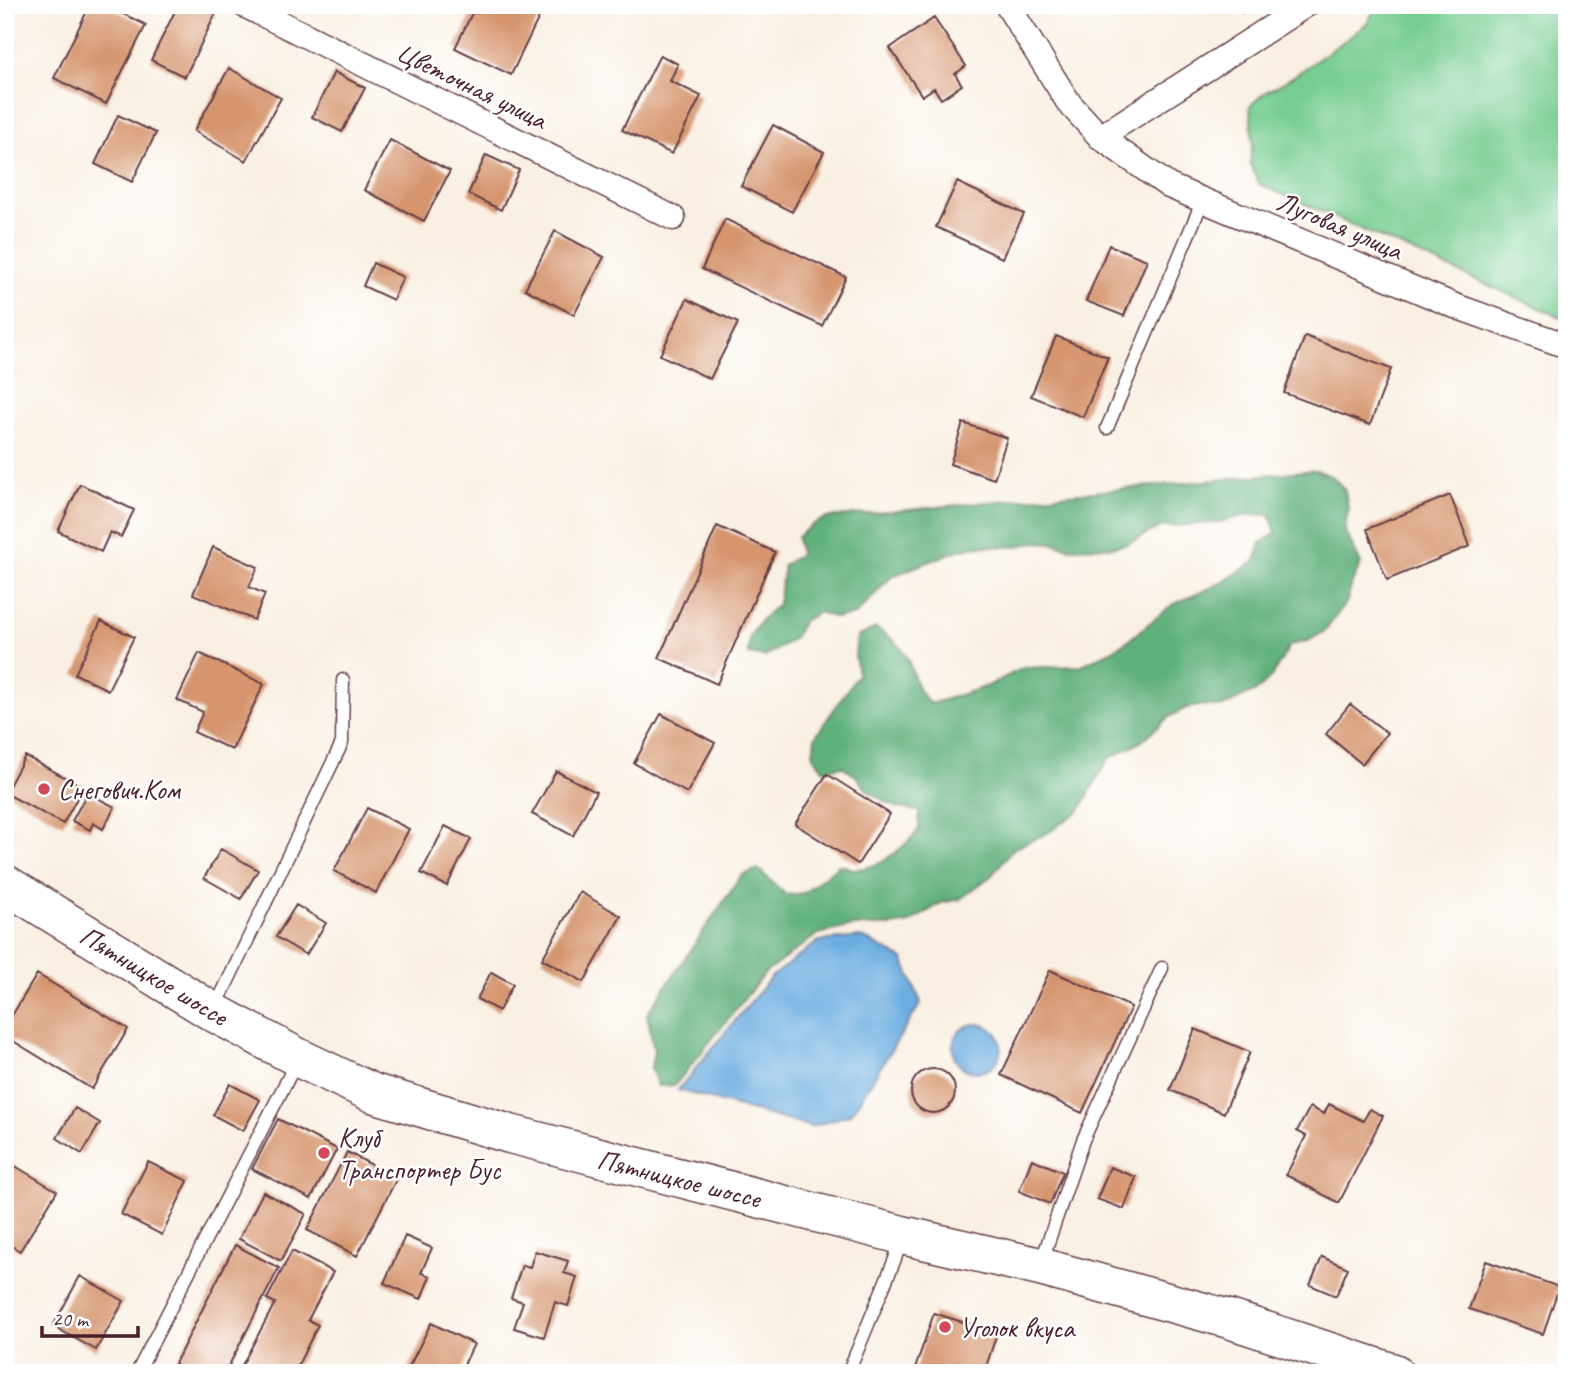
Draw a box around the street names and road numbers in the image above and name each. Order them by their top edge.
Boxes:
street label: Цветочная улица [391,34,554,138]
street label: Луговая улица [1272,183,1410,268]
street label: Пятницкое шоссе [73,917,236,1034]
street label: Пятницкое шоссе [594,1141,766,1216]

